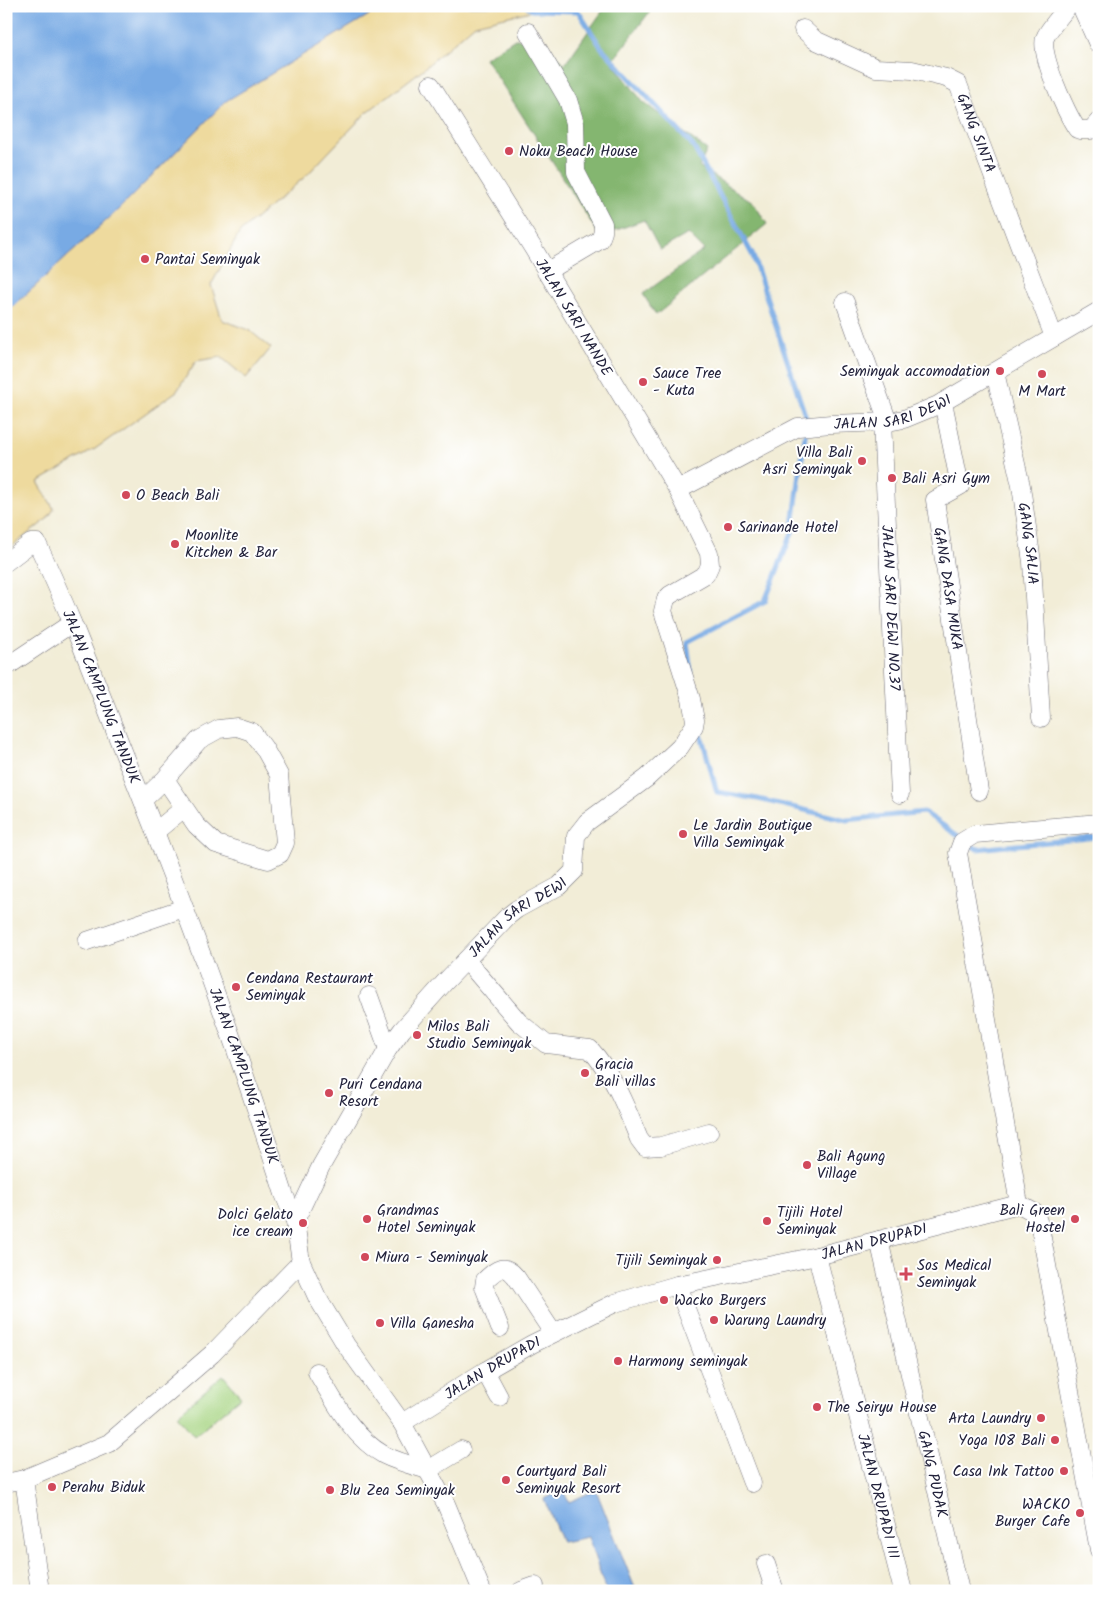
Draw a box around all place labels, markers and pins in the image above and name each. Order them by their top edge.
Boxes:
place label: Noku Beach House [519,140,638,164]
marker: Noku Beach House [503,145,515,157]
place label: Pantai Seminyak [155,248,261,272]
marker: Pantai Seminyak [139,253,151,265]
place label: Seminyak accomodation [840,360,990,384]
place label: Sauce Tree - Kuta [653,362,721,403]
marker: Seminyak accomodation [994,365,1006,377]
marker: M Mart [1036,368,1048,380]
marker: Sauce Tree - Kuta [637,376,649,388]
place label: M Mart [1018,380,1066,404]
place label: Villa Bali Asri Seminyak [763,441,853,482]
marker: Villa Bali Asri Seminyak [856,455,868,467]
place label: Bali Asri Gym [902,467,990,491]
marker: Bali Asri Gym [886,472,898,484]
place label: O Beach Bali [136,484,221,508]
marker: O Beach Bali [120,489,132,501]
place label: Sarinande Hotel [738,516,838,540]
marker: Sarinande Hotel [722,521,734,533]
place label: Moonlite Kitchen & Bar [185,524,278,565]
marker: Moonlite Kitchen & Bar [169,538,181,550]
place label: Le Jardin Boutique Villa Seminyak [693,814,812,855]
marker: Le Jardin Boutique Villa Seminyak [677,828,689,840]
place label: Cendana Restaurant Seminyak [246,967,373,1008]
marker: Cendana Restaurant Seminyak [230,981,242,993]
place label: Milos Bali Studio Seminyak [427,1015,532,1056]
marker: Milos Bali Studio Seminyak [411,1029,423,1041]
place label: Gracia Bali villas [595,1053,656,1094]
marker: Gracia Bali villas [579,1067,591,1079]
place label: Puri Cendana Resort [339,1073,422,1114]
marker: Puri Cendana Resort [323,1087,335,1099]
place label: Bali Agung Village [817,1145,885,1186]
marker: Bali Agung Village [801,1159,813,1171]
place label: Grandmas Hotel Seminyak [377,1199,476,1240]
place label: Bali Green Hostel [1000,1199,1065,1240]
place label: Tijili Hotel Seminyak [777,1201,843,1242]
place label: Dolci Gelato ice cream [217,1203,293,1244]
marker: Grandmas Hotel Seminyak [361,1213,373,1225]
marker: Bali Green Hostel [1069,1213,1081,1225]
marker: Tijili Hotel Seminyak [761,1215,773,1227]
marker: Dolci Gelato ice cream [297,1217,309,1229]
place label: Miura - Seminyak [375,1246,489,1270]
place label: Tijili Seminyak [615,1249,708,1273]
marker: Miura - Seminyak [359,1251,371,1263]
marker: Tijili Seminyak [711,1254,723,1266]
place label: Sos Medical Seminyak [917,1254,992,1295]
marker: Sos Medical Seminyak [899,1267,913,1281]
place label: Wacko Burgers [674,1289,767,1313]
marker: Wacko Burgers [658,1294,670,1306]
place label: Warung Laundry [724,1309,827,1333]
place label: Villa Ganesha [390,1312,474,1336]
marker: Warung Laundry [708,1314,720,1326]
marker: Villa Ganesha [374,1317,386,1329]
place label: Harmony seminyak [628,1350,749,1374]
marker: Harmony seminyak [612,1355,624,1367]
place label: The Seiryu House [827,1396,937,1420]
marker: The Seiryu House [811,1401,823,1413]
place label: Arta Laundry [948,1407,1032,1431]
marker: Arta Laundry [1035,1412,1047,1424]
place label: Yoga 108 Bali [958,1429,1046,1453]
marker: Yoga 108 Bali [1049,1434,1061,1446]
place label: Courtyard Bali Seminyak Resort [516,1460,621,1501]
place label: Casa Ink Tattoo [953,1460,1054,1484]
marker: Casa Ink Tattoo [1058,1465,1070,1477]
marker: Courtyard Bali Seminyak Resort [500,1474,512,1486]
place label: Perahu Biduk [62,1476,146,1500]
place label: Blu Zea Seminyak [340,1479,456,1503]
marker: Perahu Biduk [46,1481,58,1493]
marker: Blu Zea Seminyak [324,1484,336,1496]
place label: WACKO Burger Cafe [995,1493,1070,1534]
marker: WACKO Burger Cafe [1074,1507,1086,1519]

